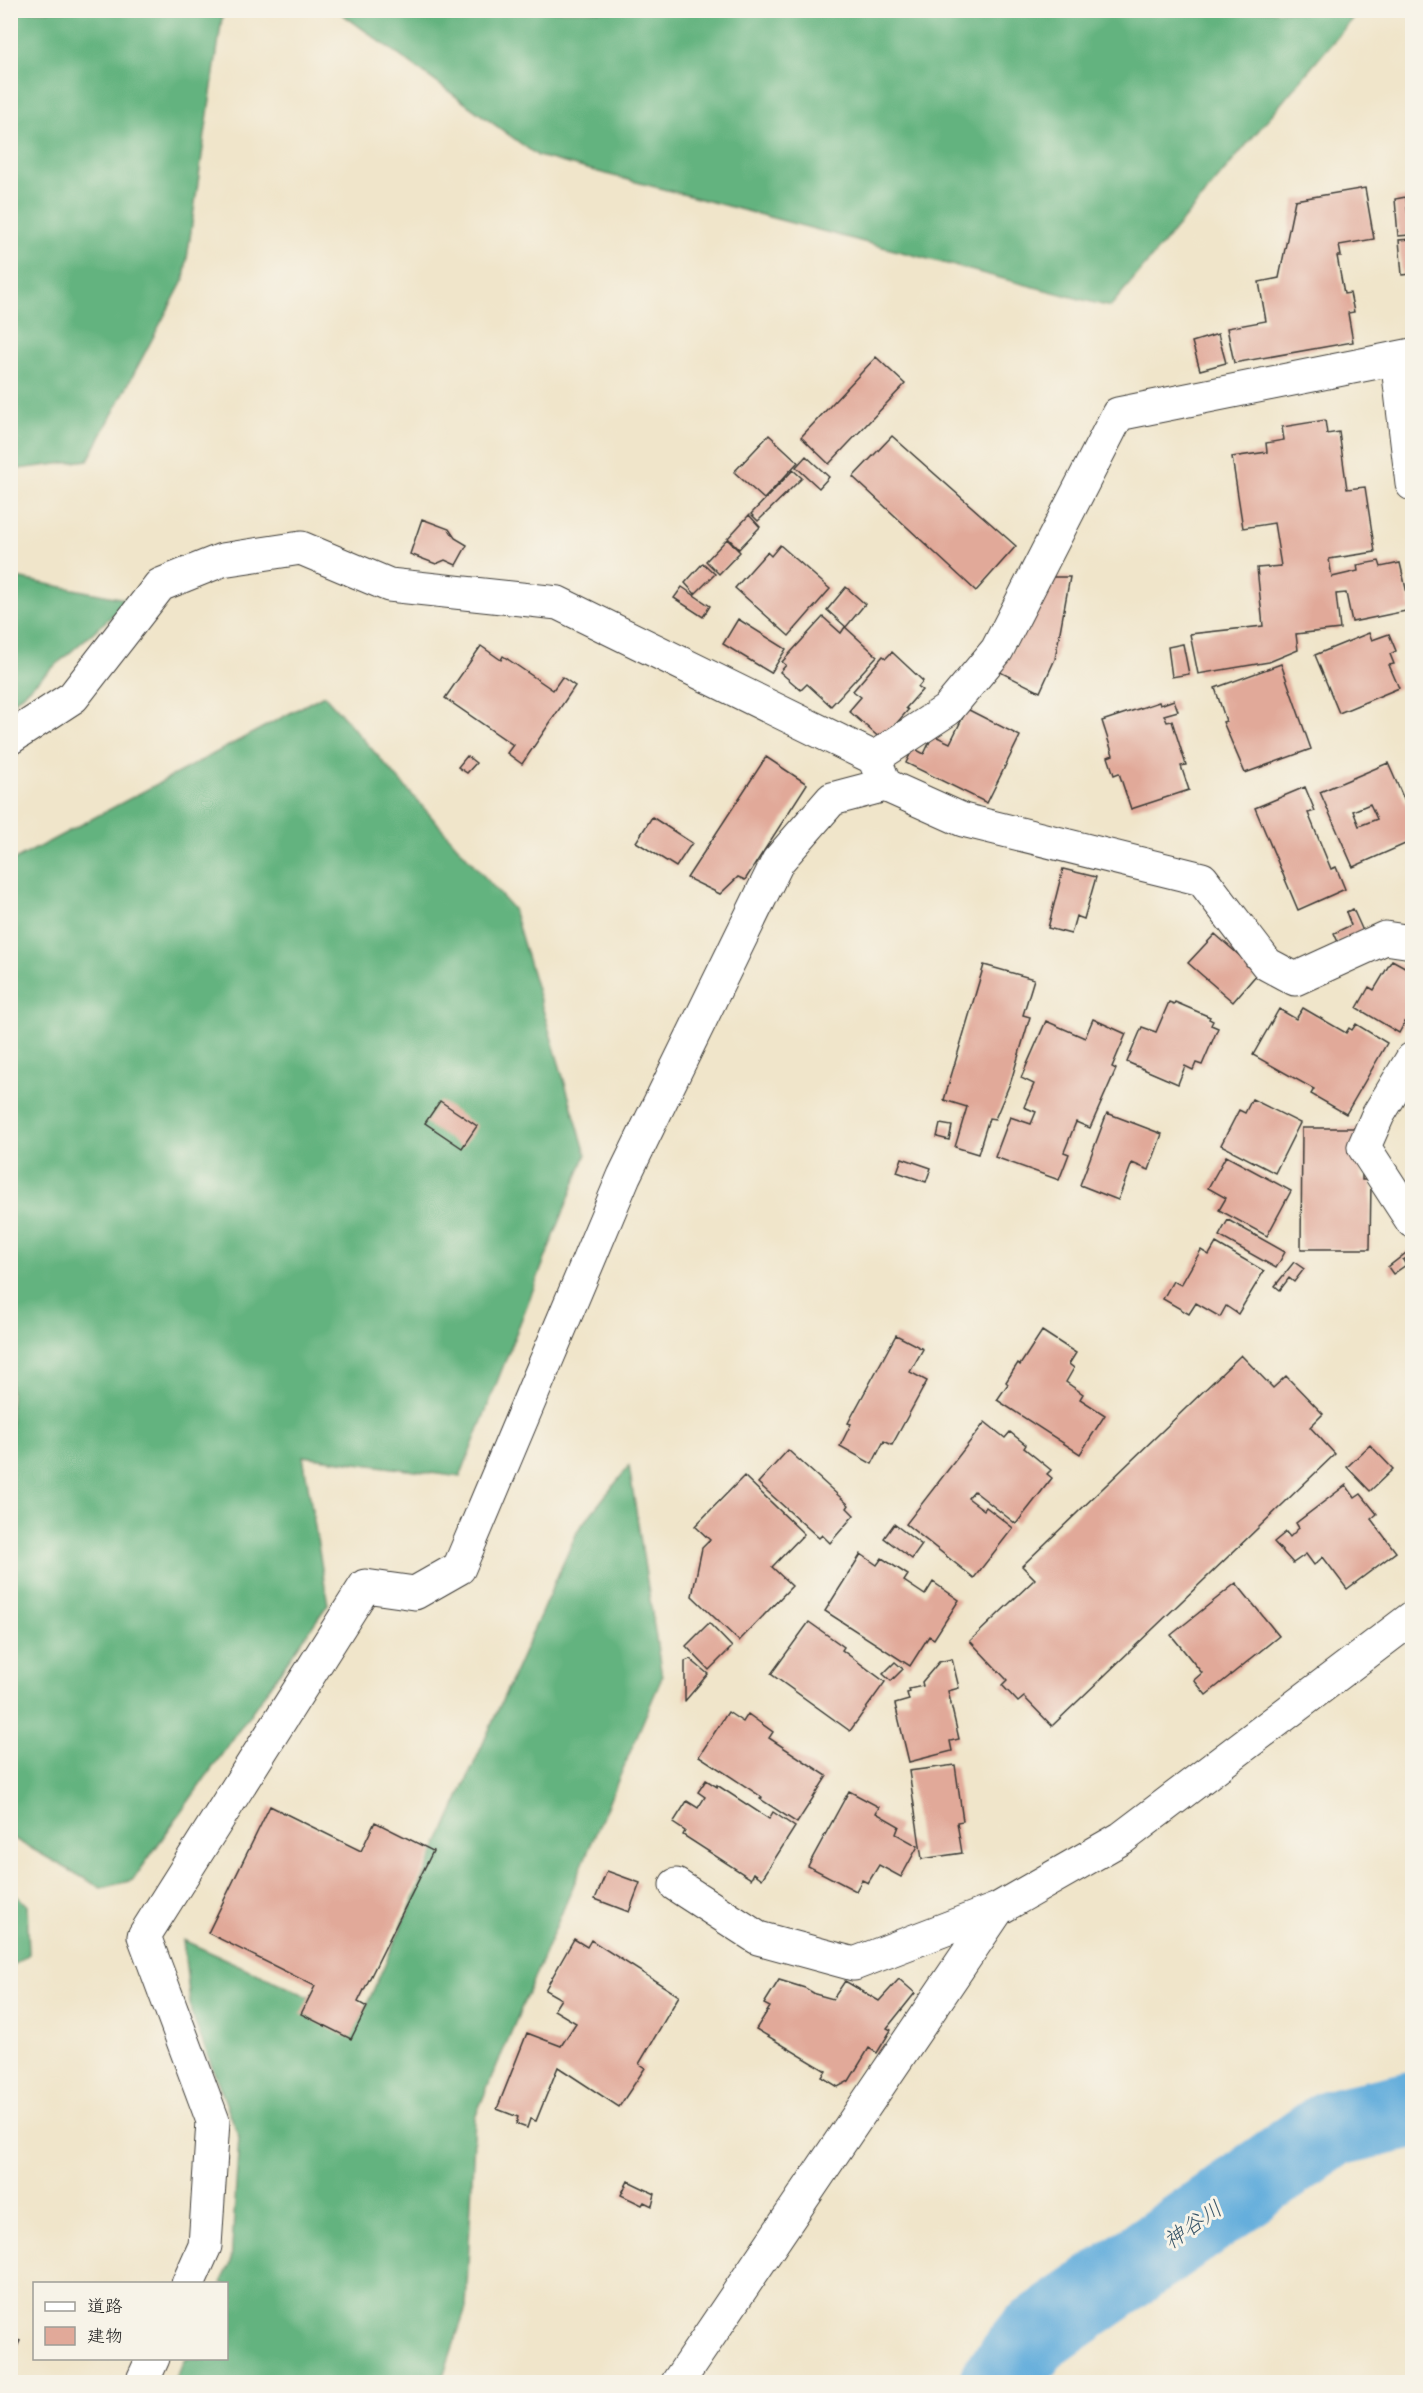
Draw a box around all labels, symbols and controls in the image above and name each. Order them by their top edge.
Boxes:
water label: 神谷川 [1158,2195,1228,2255]
legend [33,2282,228,2360]
text: 道路 [87,2295,123,2317]
text: 建物 [87,2325,123,2347]

